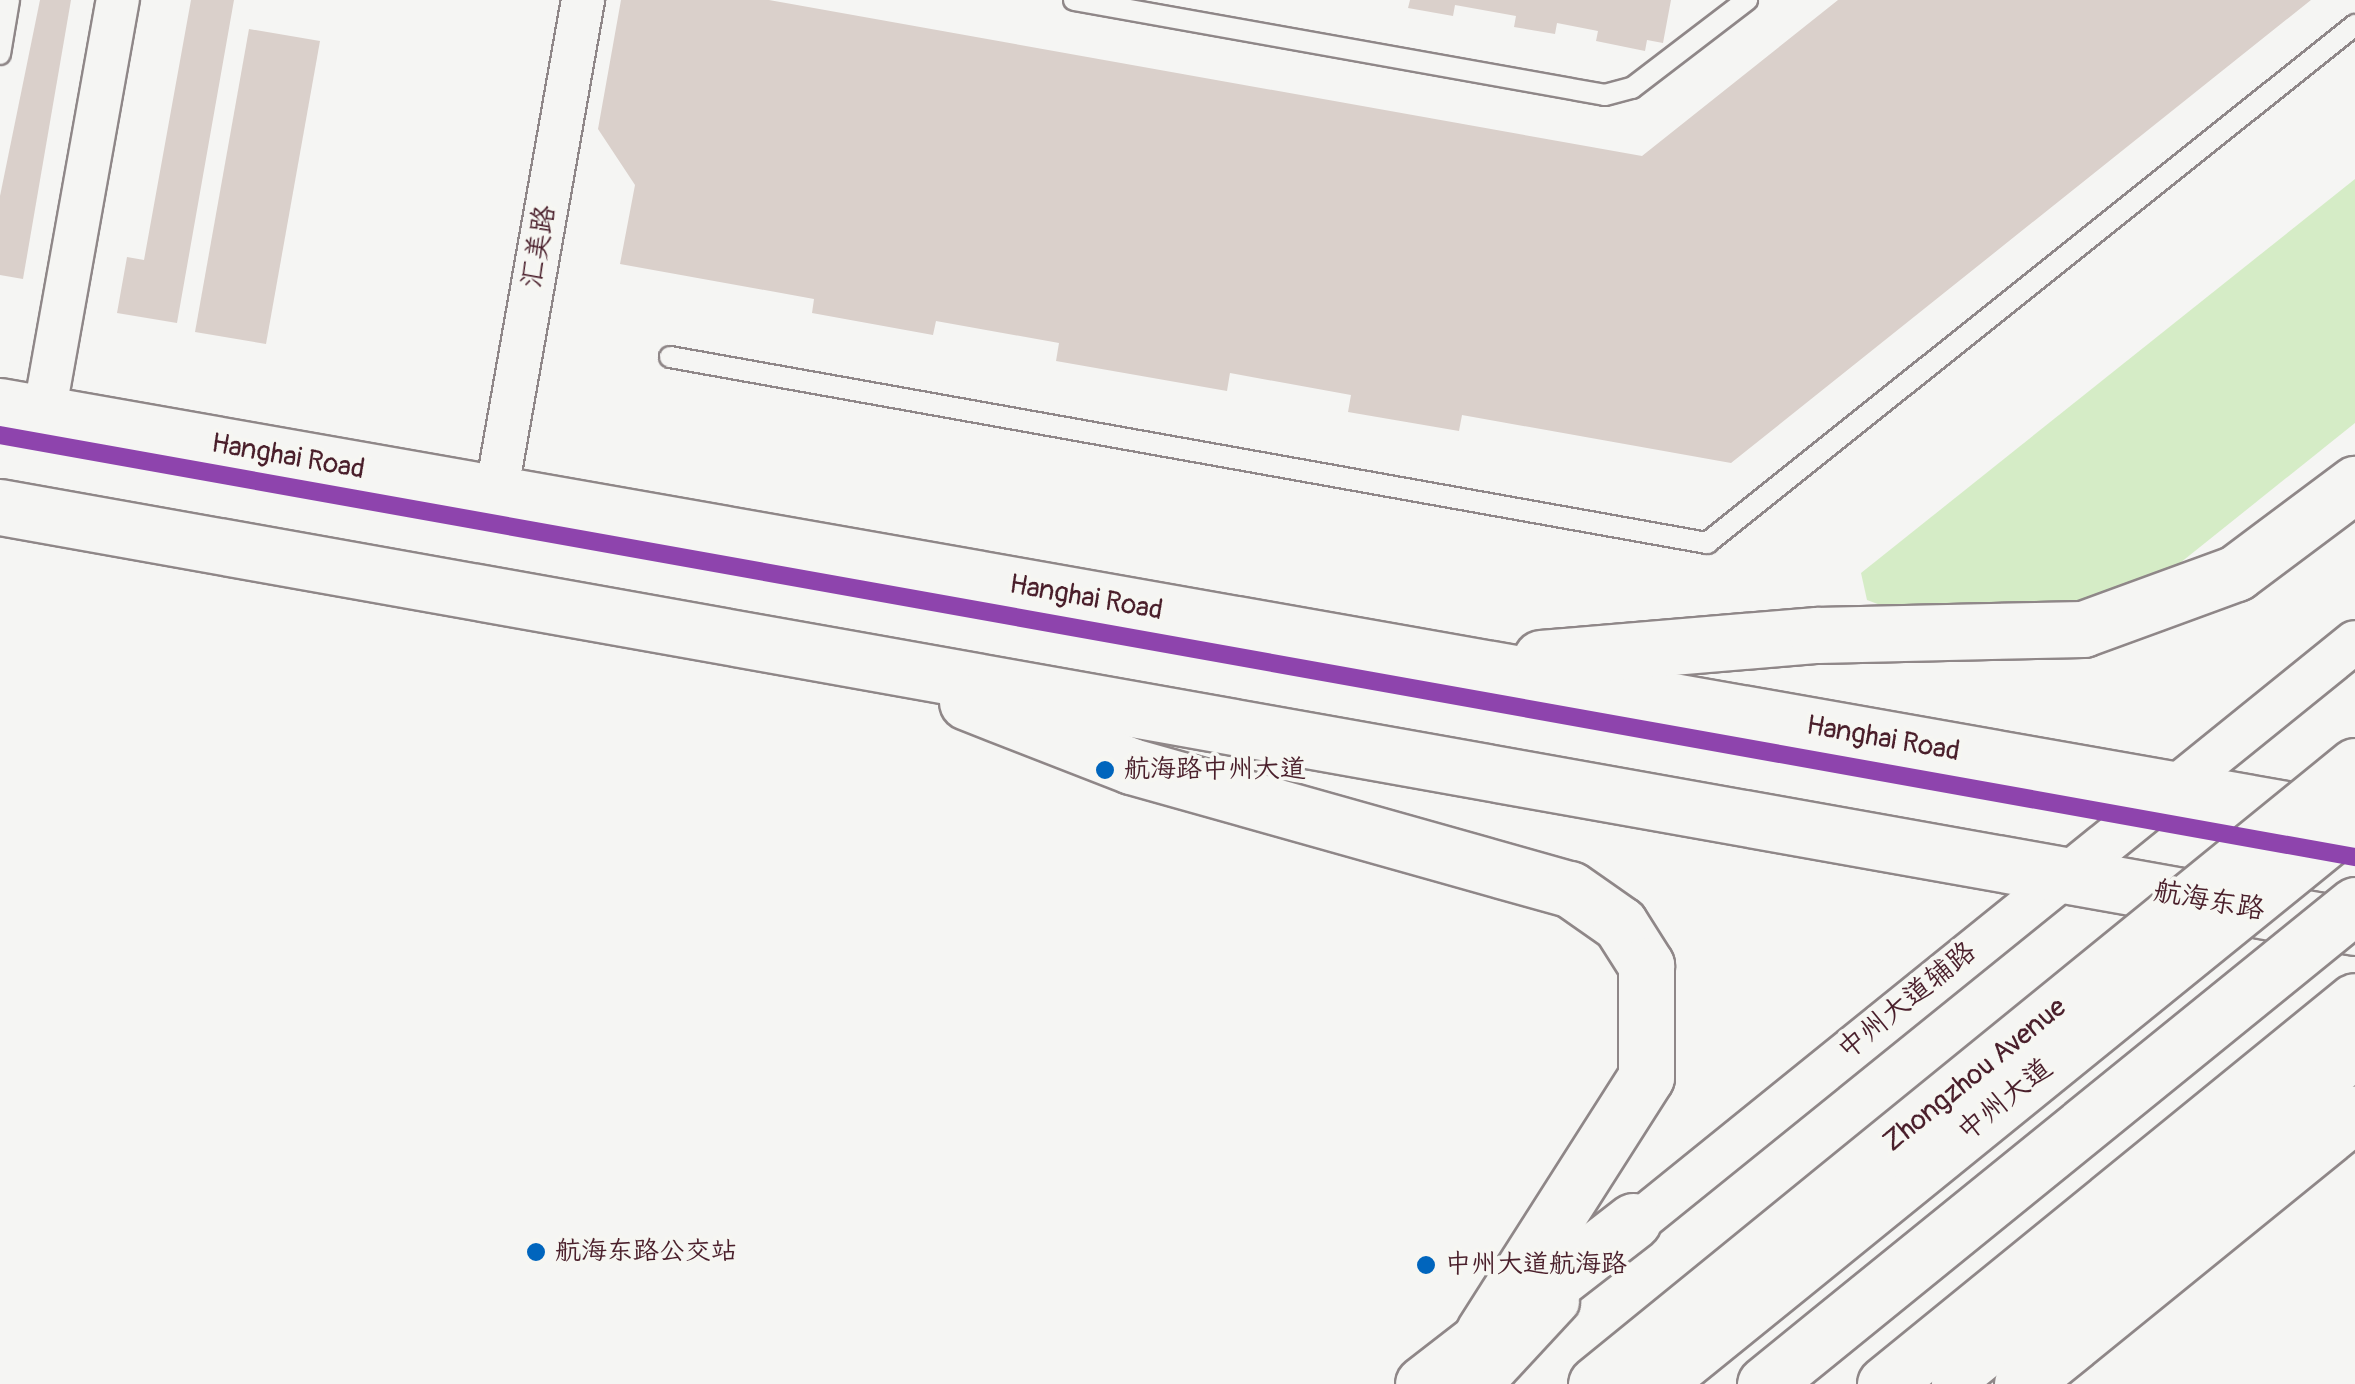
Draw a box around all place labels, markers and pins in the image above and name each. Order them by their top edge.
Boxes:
place label: 航海路中州大道 [1124,754,1306,786]
marker: 航海路中州大道 [1095,760,1115,780]
place label: 航海东路公交站 [555,1236,737,1268]
marker: 航海东路公交站 [526,1242,546,1262]
place label: 中州大道航海路 [1445,1249,1627,1281]
marker: 中州大道航海路 [1416,1255,1436,1275]

